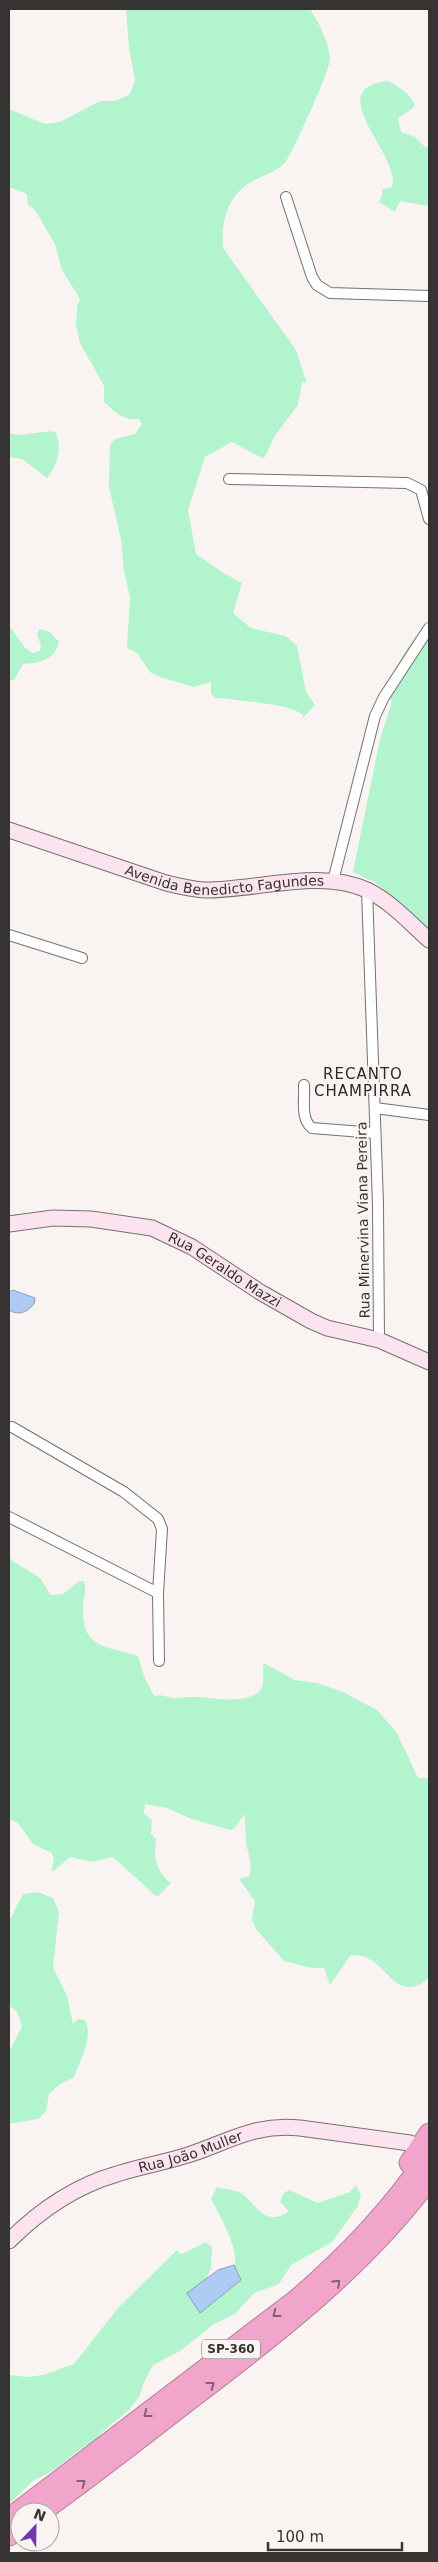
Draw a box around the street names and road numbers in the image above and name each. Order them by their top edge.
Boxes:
street label: Avenida Benedicto Fagundes [123,862,324,898]
street label: Rua Minervina Viana Pereira [353,1121,373,1319]
street label: Rua Geraldo Mazzi [166,1229,284,1310]
street label: Rua João Muller [137,2127,245,2176]
road number: SP-360 [202,2340,260,2358]

